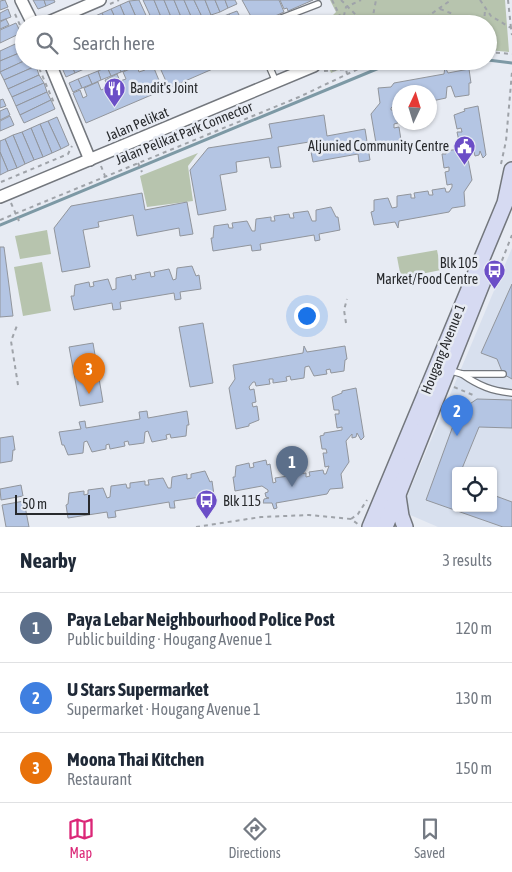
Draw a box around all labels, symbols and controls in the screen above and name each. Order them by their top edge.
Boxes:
search box [15,15,497,70]
icon: search [33,29,61,57]
text: Search here [73,32,155,54]
restaurant icon: Bandit's Joint [102,76,126,107]
place label: Bandit's Joint [130,80,198,96]
north arrow [392,85,437,130]
street label: Jalan Pelikat Park Connector [113,98,256,168]
street label: Jalan Pelikat [103,104,171,144]
public building icon: Aljunied Community Centre [453,134,477,165]
place label: Aljunied Community Centre [308,138,449,154]
place label: Blk 105 Market/Food Centre [376,255,478,287]
bus stop icon: Blk 105 Market/Food Centre [482,259,506,290]
street label: Hougang Avenue 1 [418,302,468,396]
your location [294,303,320,329]
pin: 3 [73,353,105,394]
pin: 2 [441,395,473,436]
pin: 1 [276,446,308,487]
map controls [452,467,497,512]
button: locate [452,467,497,512]
bus stop icon: Blk 115 [195,489,219,520]
scale bar [15,492,90,515]
place label: Blk 115 [223,493,261,509]
text: 50 m [22,496,47,512]
text: Nearby [20,548,76,572]
text: 3 results [442,551,492,569]
text: Paya Lebar Neighbourhood Police Post [67,608,335,630]
text: 1 [32,619,40,637]
text: 120 m [456,619,492,637]
text: Public building · Hougang Avenue 1 [67,630,272,648]
text: U Stars Supermarket [67,678,209,700]
text: 2 [32,689,40,707]
text: 130 m [456,689,492,707]
text: Supermarket · Hougang Avenue 1 [67,700,260,718]
text: Moona Thai Kitchen [67,748,204,770]
text: 3 [32,759,40,777]
text: 150 m [456,759,492,777]
text: Restaurant [67,770,132,788]
tab: Map [67,815,95,861]
tab: Directions [228,815,281,861]
tab: Saved [414,815,445,861]

